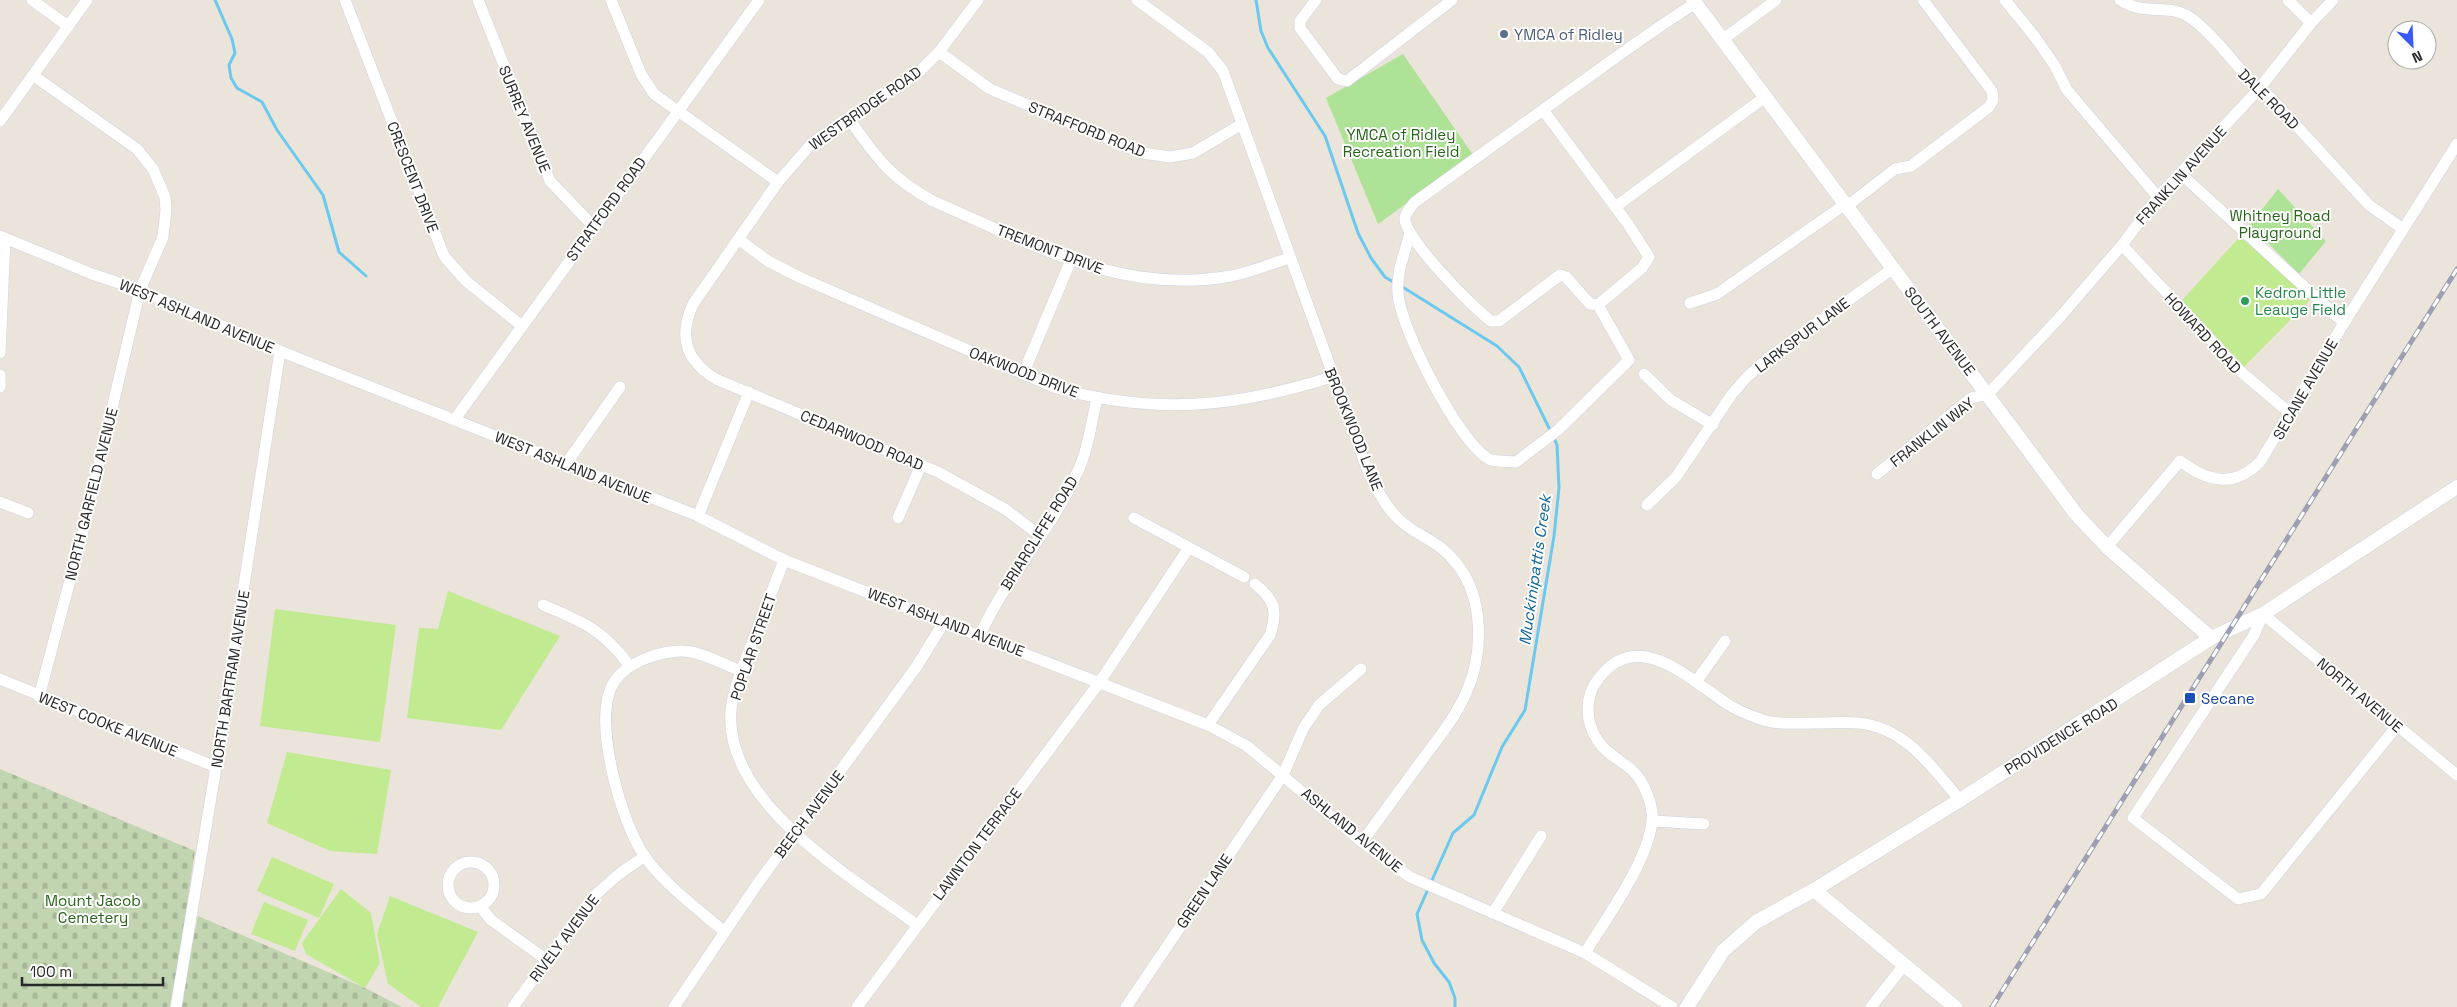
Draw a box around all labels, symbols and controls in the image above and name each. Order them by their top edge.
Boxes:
north arrow [2387,20,2437,70]
place label: YMCA of Ridley [1514,25,1623,44]
marker: YMCA of Ridley [1498,28,1510,40]
text: N [2409,47,2425,67]
street label: WESTBRIDGE ROAD [805,62,925,154]
street label: SURREY AVENUE [495,63,555,175]
street label: DALE ROAD [2235,65,2304,134]
street label: STRAFFORD ROAD [1026,97,1148,161]
street label: CRESCENT DRIVE [383,119,443,235]
street label: FRANKLIN AVENUE [2132,122,2230,228]
park label: YMCA of Ridley Recreation Field [1343,125,1459,161]
street label: STRATFORD ROAD [562,153,650,265]
park label: Whitney Road Playground [2230,206,2330,242]
street label: TREMONT DRIVE [994,220,1106,278]
street label: WEST ASHLAND AVENUE [116,275,278,357]
street label: SOUTH AVENUE [1900,283,1980,379]
place label: Kedron Little Leauge Field [2255,283,2346,319]
street label: HOWARD ROAD [2161,288,2245,378]
street label: LARKSPUR LANE [1751,293,1853,377]
marker: Kedron Little Leauge Field [2239,295,2251,307]
street label: SECANE AVENUE [2268,335,2342,443]
street label: OAKWOOD DRIVE [967,342,1081,402]
street label: BROOKWOOD LANE [1321,365,1387,493]
street label: FRANKLIN WAY [1886,393,1978,471]
street label: CEDARWOOD ROAD [798,405,927,475]
street label: NORTH GARFIELD AVENUE [60,406,122,582]
street label: WEST ASHLAND AVENUE [492,427,654,507]
street label: BRIARCLIFFE ROAD [996,473,1082,593]
water label: Muckinipattis Creek [1514,491,1556,646]
street label: WEST ASHLAND AVENUE [865,583,1027,661]
street label: NORTH BARTRAM AVENUE [207,589,253,769]
street label: POPLAR STREET [726,591,780,703]
street label: NORTH AVENUE [2313,654,2407,736]
street label: WEST COOKE AVENUE [36,687,180,761]
place label: Secane [2201,689,2255,708]
marker: Secane [2183,691,2197,705]
street label: PROVIDENCE ROAD [2001,693,2121,779]
street label: BEECH AVENUE [770,766,848,862]
street label: ASHLAND AVENUE [1298,783,1406,877]
street label: LAWNTON TERRACE [929,784,1025,904]
street label: GREEN LANE [1172,850,1236,932]
park label: Mount Jacob Cemetery [45,891,141,927]
street label: RIVELY AVENUE [525,891,603,985]
scale bar [22,954,164,986]
text: 100 m [30,962,72,981]

